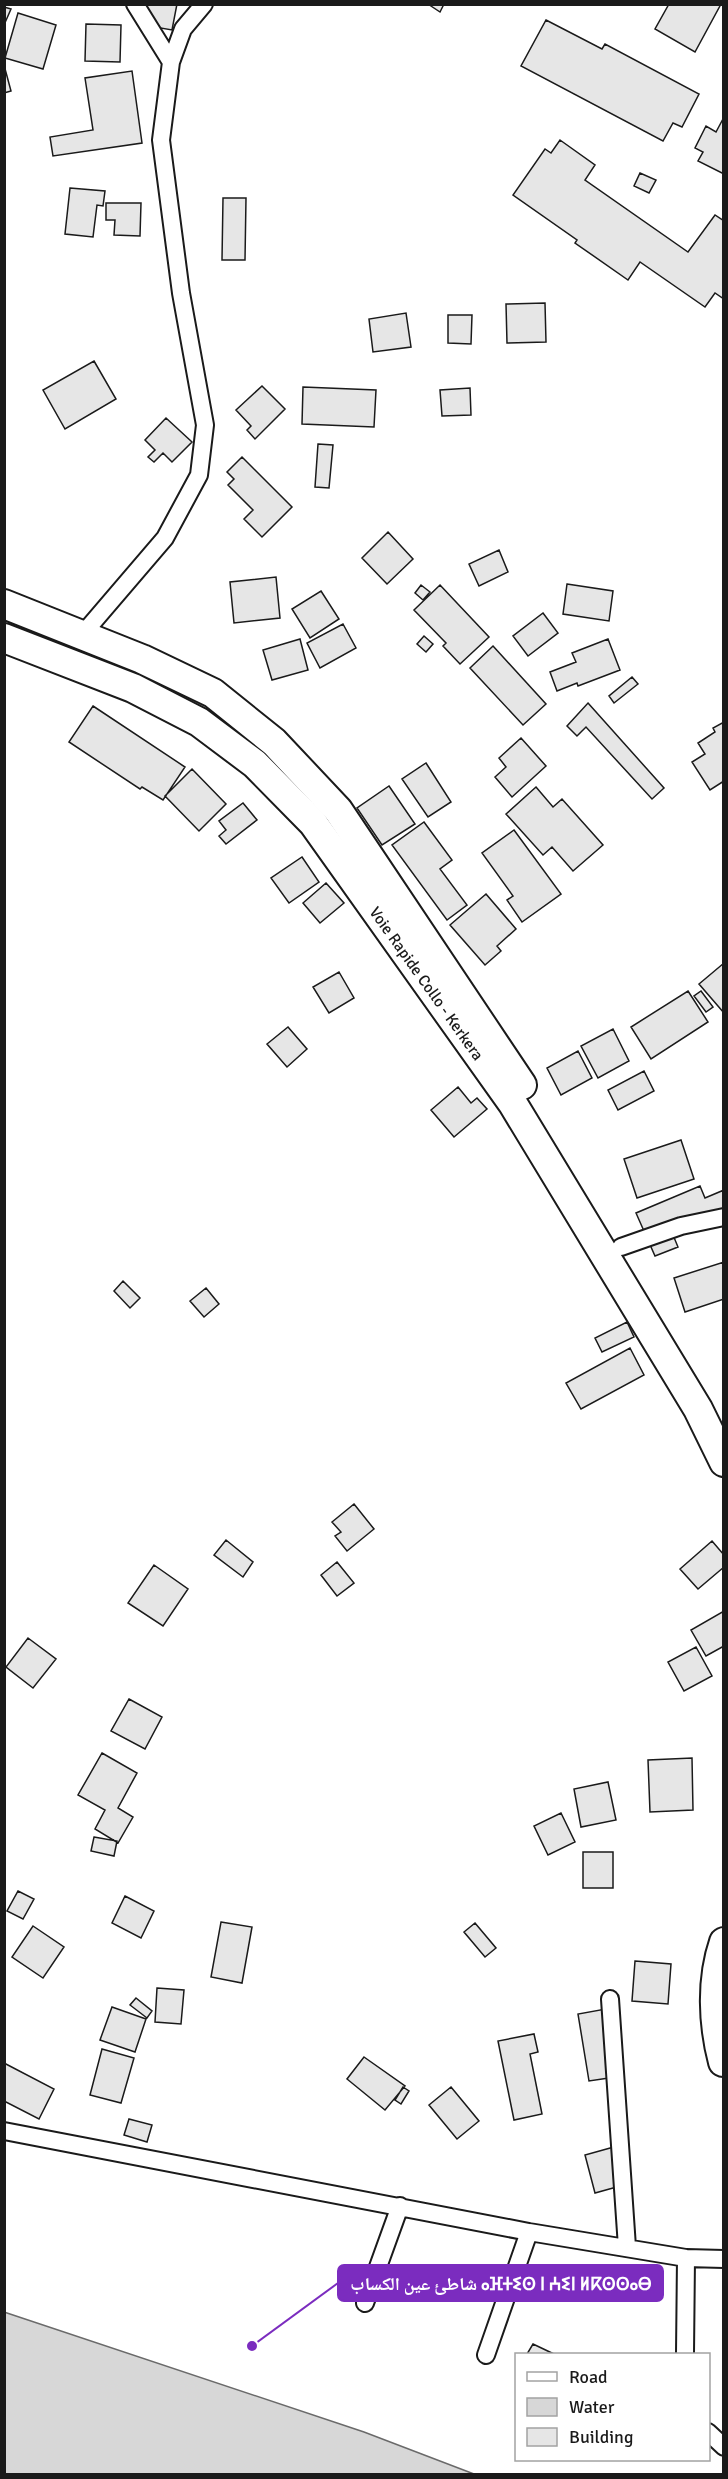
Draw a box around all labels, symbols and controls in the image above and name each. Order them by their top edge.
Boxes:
street label: Voie Rapide Collo - Kerkera [365,903,488,1065]
callout: شاطئ عين الكساب ⴰⴼⵜⵉⵙ ⵏ ⵄⵉⵏ ⵍⴽⵙⵙⴰⴱ [338,2265,663,2301]
text: شاطئ عين الكساب ⴰⴼⵜⵉⵙ ⵏ ⵄⵉⵏ ⵍⴽⵙⵙⴰⴱ [350,2273,652,2295]
legend [515,2353,710,2461]
text: Road [569,2366,608,2388]
text: Water [569,2396,615,2418]
text: Building [569,2426,633,2448]

